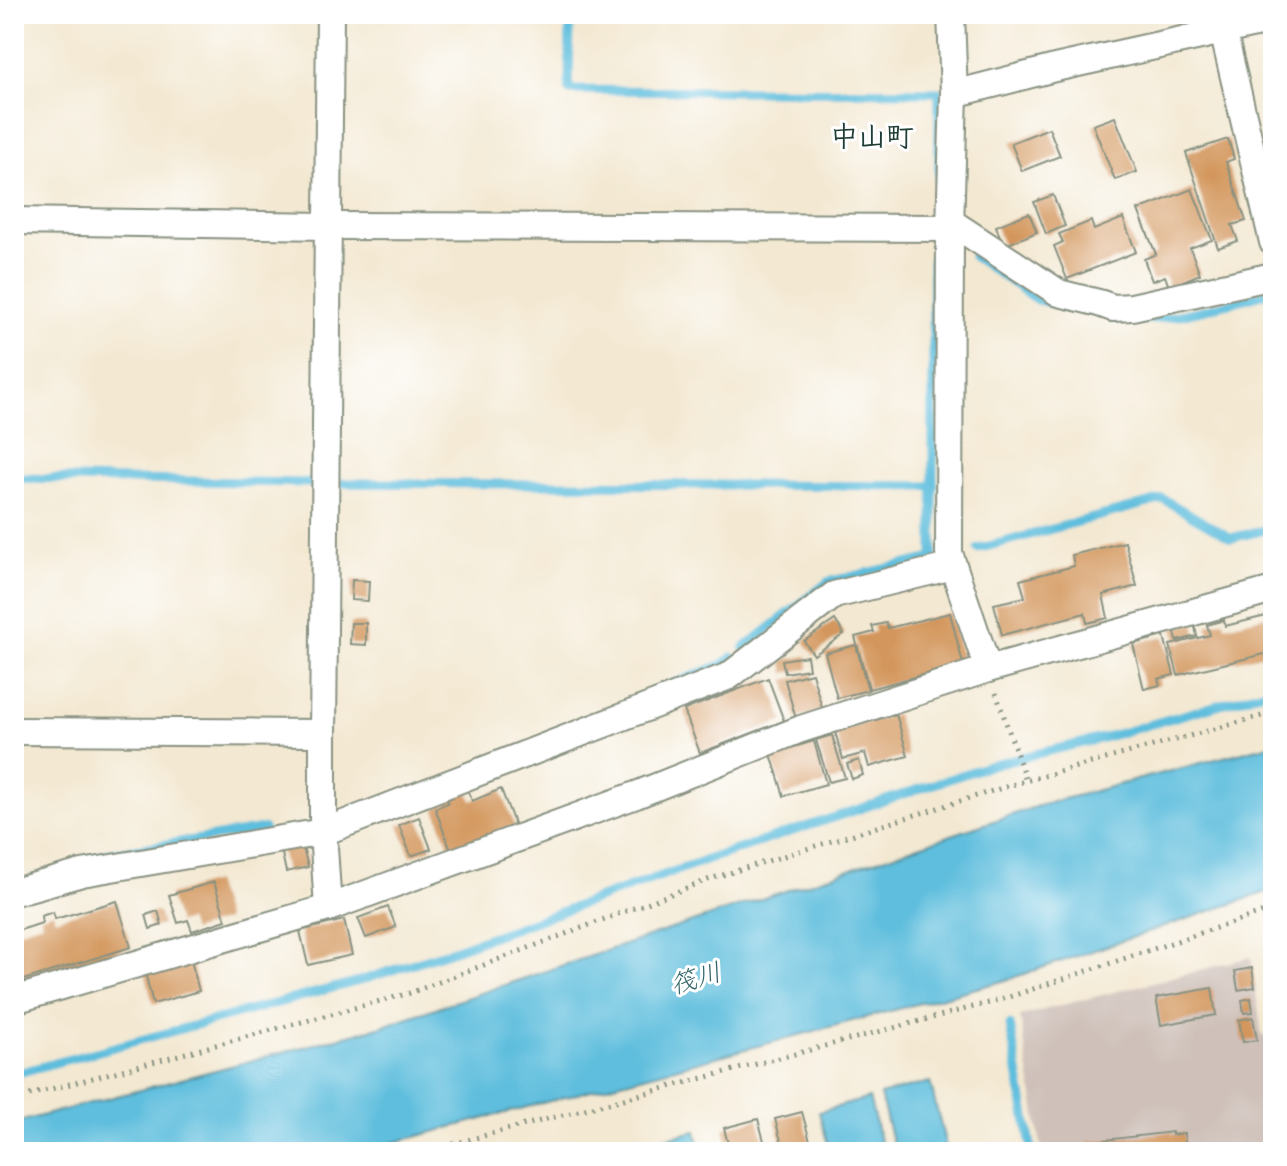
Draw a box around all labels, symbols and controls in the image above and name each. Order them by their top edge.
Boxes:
district label: 中山町 [830,121,914,153]
water label: 筏川 [667,957,725,1001]

